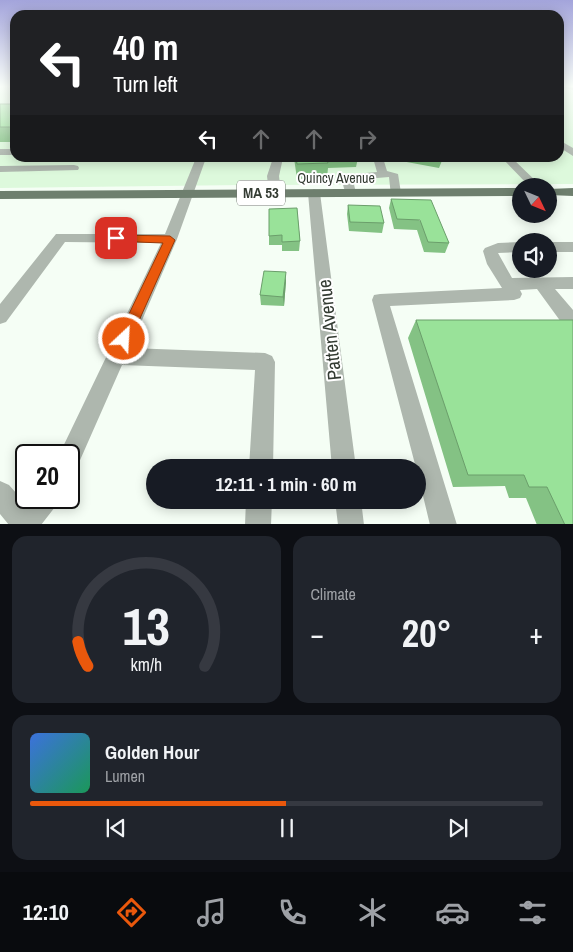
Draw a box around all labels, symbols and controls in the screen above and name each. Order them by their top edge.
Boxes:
text: 40 m [113,24,178,71]
icon: left [30,30,95,95]
text: Turn left [113,69,178,99]
icon: left [194,125,222,153]
icon: ahead [247,125,275,153]
icon: ahead [300,125,328,153]
icon: right [353,125,381,153]
street label: Quincy Avenue [297,169,375,187]
north arrow [512,178,558,222]
map controls [512,178,557,278]
road number: MA 53 [237,180,285,206]
pin [95,217,137,259]
icon: arrive [102,224,130,252]
button: sound [512,233,557,278]
street label: Patten Avenue [311,278,347,382]
position arrow [97,312,149,364]
speed limit sign: 20 [15,444,80,509]
text: 12:11 · 1 min · 60 m [215,471,357,497]
text: Climate [311,583,356,605]
text: 13 [123,591,170,661]
text: 20° [402,608,452,659]
text: − [311,615,324,653]
text: + [530,615,543,653]
text: km/h [130,653,162,677]
text: Golden Hour [105,739,199,765]
text: Lumen [105,765,145,787]
icon: previous [102,814,130,842]
icon: pause [273,814,301,842]
icon: next [444,814,472,842]
icon: directions [114,895,149,930]
icon: music [194,895,229,930]
icon: phone [275,895,310,930]
icon: climate [355,895,390,930]
icon: car [435,895,470,930]
icon: filters [515,895,550,930]
text: 12:10 [23,897,69,927]

